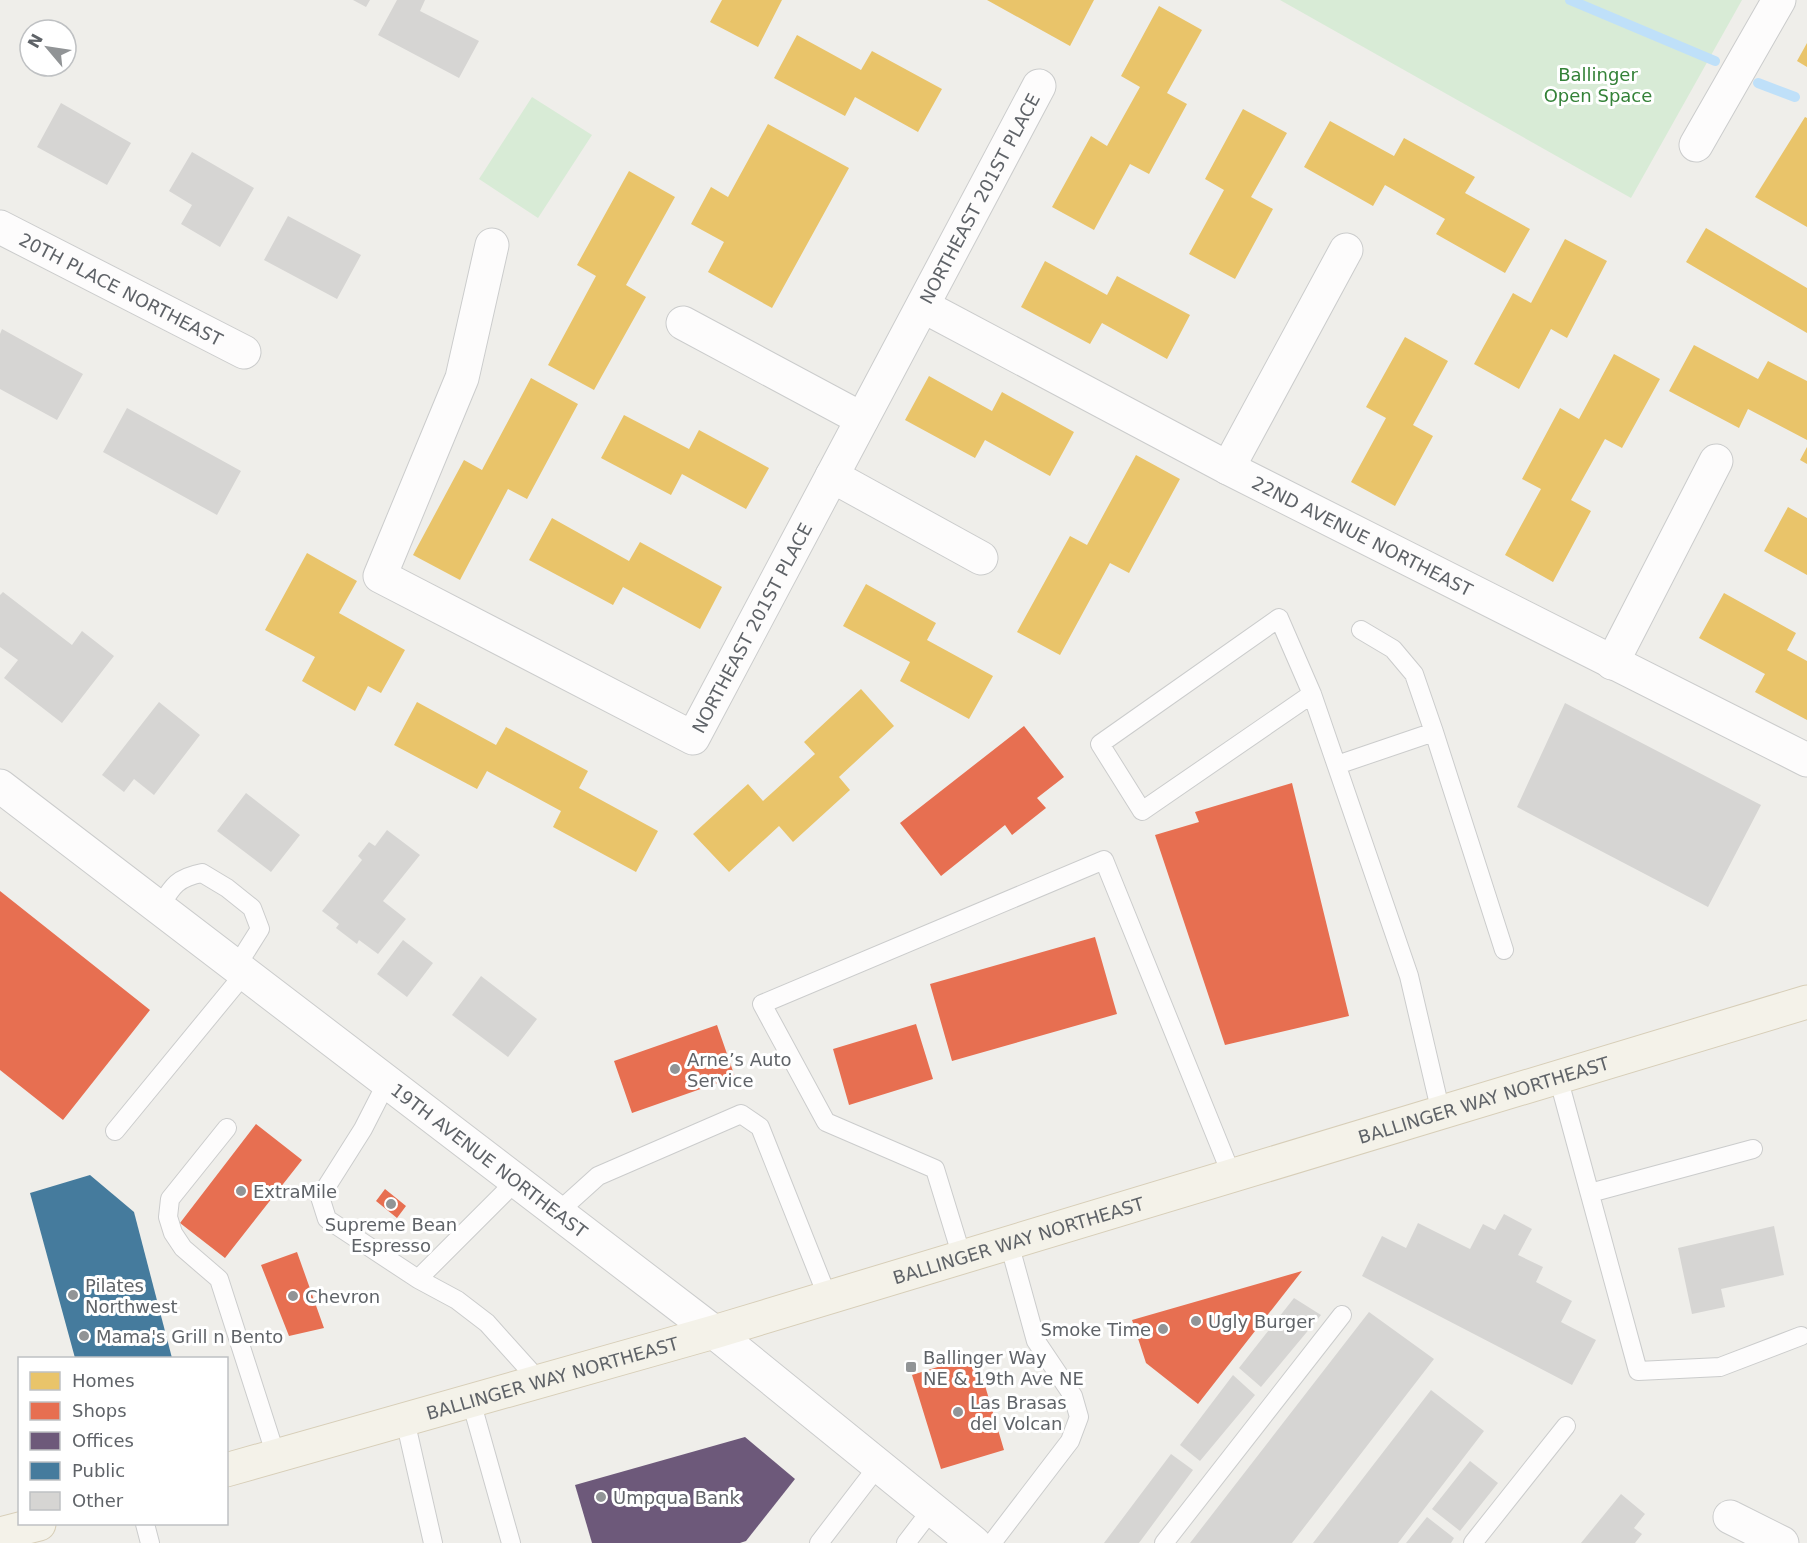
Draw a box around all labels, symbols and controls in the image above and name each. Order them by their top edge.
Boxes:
north arrow [18,18,78,78]
text: N [24,31,47,51]
park label: Ballinger Open Space [1544,64,1652,106]
street label: NORTHEAST 201ST PLACE [915,90,1044,307]
street label: 20TH PLACE NORTHEAST [16,228,227,350]
street label: 22ND AVENUE NORTHEAST [1249,471,1477,601]
street label: NORTHEAST 201ST PLACE [687,519,816,736]
place label: Arne’s Auto Service [687,1049,792,1091]
street label: BALLINGER WAY NORTHEAST [1356,1052,1613,1147]
marker: Arne’s Auto Service [668,1062,682,1076]
street label: 19TH AVENUE NORTHEAST [387,1079,592,1242]
place label: ExtraMile [253,1181,337,1202]
marker: ExtraMile [234,1184,248,1198]
street label: BALLINGER WAY NORTHEAST [890,1192,1147,1288]
marker: Supreme Bean Espresso [384,1197,398,1211]
place label: Supreme Bean Espresso [325,1214,457,1256]
place label: Pilates Northwest [85,1275,178,1317]
place label: Chevron [305,1286,380,1307]
marker: Pilates Northwest [66,1288,80,1302]
marker: Chevron [286,1289,300,1303]
place label: Ugly Burger [1208,1311,1315,1332]
marker: Ugly Burger [1189,1314,1203,1328]
place label: Smoke Time [1040,1319,1151,1340]
marker: Smoke Time [1156,1322,1170,1336]
place label: Mama's Grill n Bento [96,1326,283,1347]
marker: Mama's Grill n Bento [77,1329,91,1343]
street label: BALLINGER WAY NORTHEAST [424,1332,682,1423]
place label: Ballinger Way NE & 19th Ave NE [923,1347,1084,1389]
legend [18,1357,228,1525]
marker: Ballinger Way NE & 19th Ave NE [904,1360,918,1374]
text: Homes [72,1370,135,1391]
place label: Las Brasas del Volcan [970,1392,1067,1434]
text: Shops [72,1400,127,1421]
marker: Las Brasas del Volcan [951,1405,965,1419]
text: Offices [72,1430,134,1451]
text: Public [72,1460,125,1481]
place label: Umpqua Bank [613,1487,741,1508]
text: Other [72,1490,124,1511]
marker: Umpqua Bank [594,1490,608,1504]

